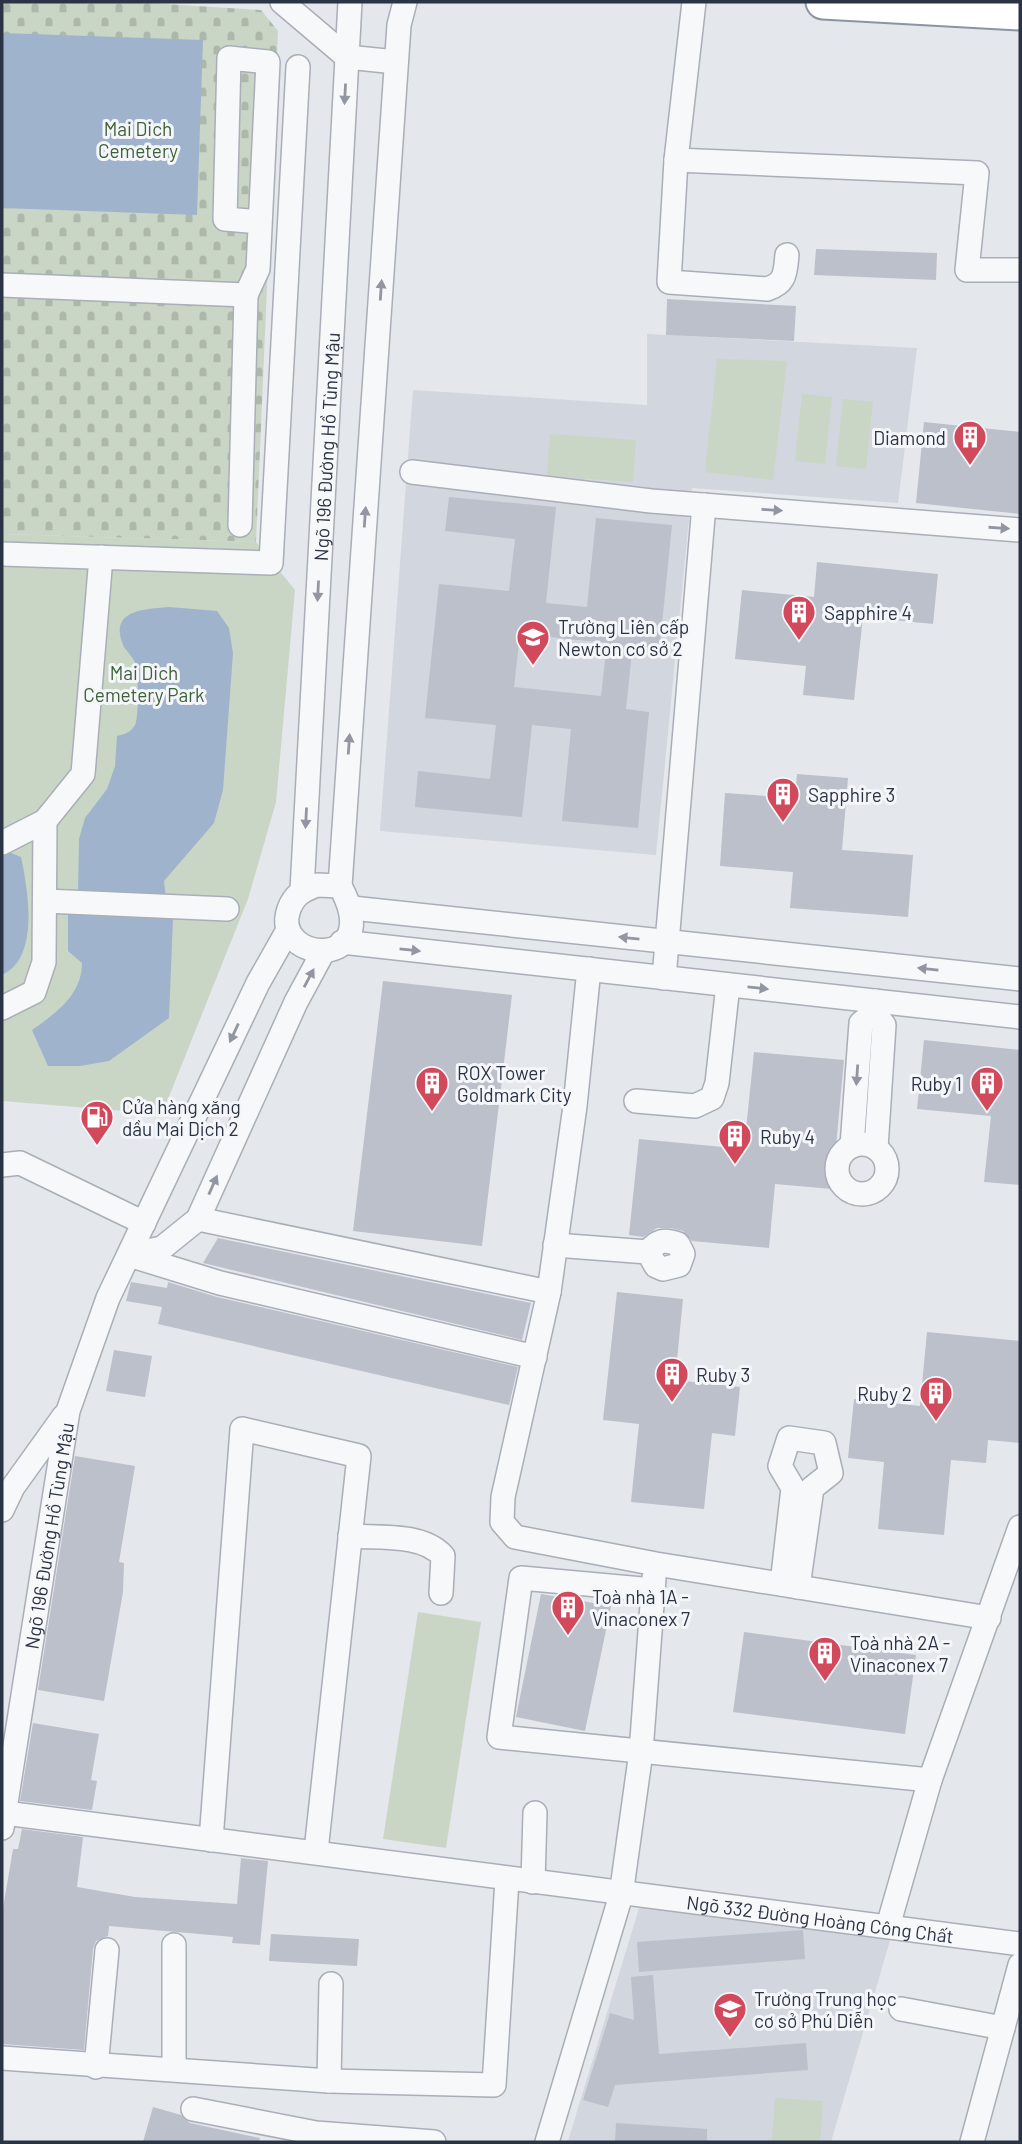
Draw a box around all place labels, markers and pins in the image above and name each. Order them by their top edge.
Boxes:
building icon: Diamond [951,418,989,467]
place label: Diamond [873,426,946,449]
building icon: Sapphire 4 [780,593,818,642]
place label: Sapphire 4 [824,601,912,624]
place label: Trường Liên cấp Newton cơ sở 2 [558,615,689,660]
school or university icon: Trường Liên cấp Newton cơ sở 2 [514,618,552,667]
building icon: Sapphire 3 [764,775,802,824]
place label: Sapphire 3 [808,783,895,806]
place label: ROX Tower Goldmark City [457,1061,572,1106]
building icon: ROX Tower Goldmark City [413,1064,451,1113]
building icon: Ruby 1 [968,1064,1006,1113]
place label: Ruby 1 [911,1072,962,1095]
place label: Cửa hàng xăng dầu Mai Dịch 2 [122,1095,241,1140]
fuel station icon: Cửa hàng xăng dầu Mai Dịch 2 [78,1098,116,1147]
building icon: Ruby 4 [716,1117,754,1166]
place label: Ruby 4 [760,1125,815,1148]
building icon: Ruby 3 [653,1355,691,1404]
place label: Ruby 3 [696,1363,750,1386]
building icon: Ruby 2 [917,1374,955,1423]
place label: Ruby 2 [857,1382,912,1405]
place label: Toà nhà 1A - Vinaconex 7 [592,1585,690,1630]
building icon: Toà nhà 1A - Vinaconex 7 [549,1588,587,1637]
place label: Toà nhà 2A - Vinaconex 7 [850,1631,950,1676]
building icon: Toà nhà 2A - Vinaconex 7 [806,1634,844,1683]
place label: Trường Trung học cơ sở Phú Diễn [754,1987,897,2032]
school or university icon: Trường Trung học cơ sở Phú Diễn [711,1990,749,2039]

